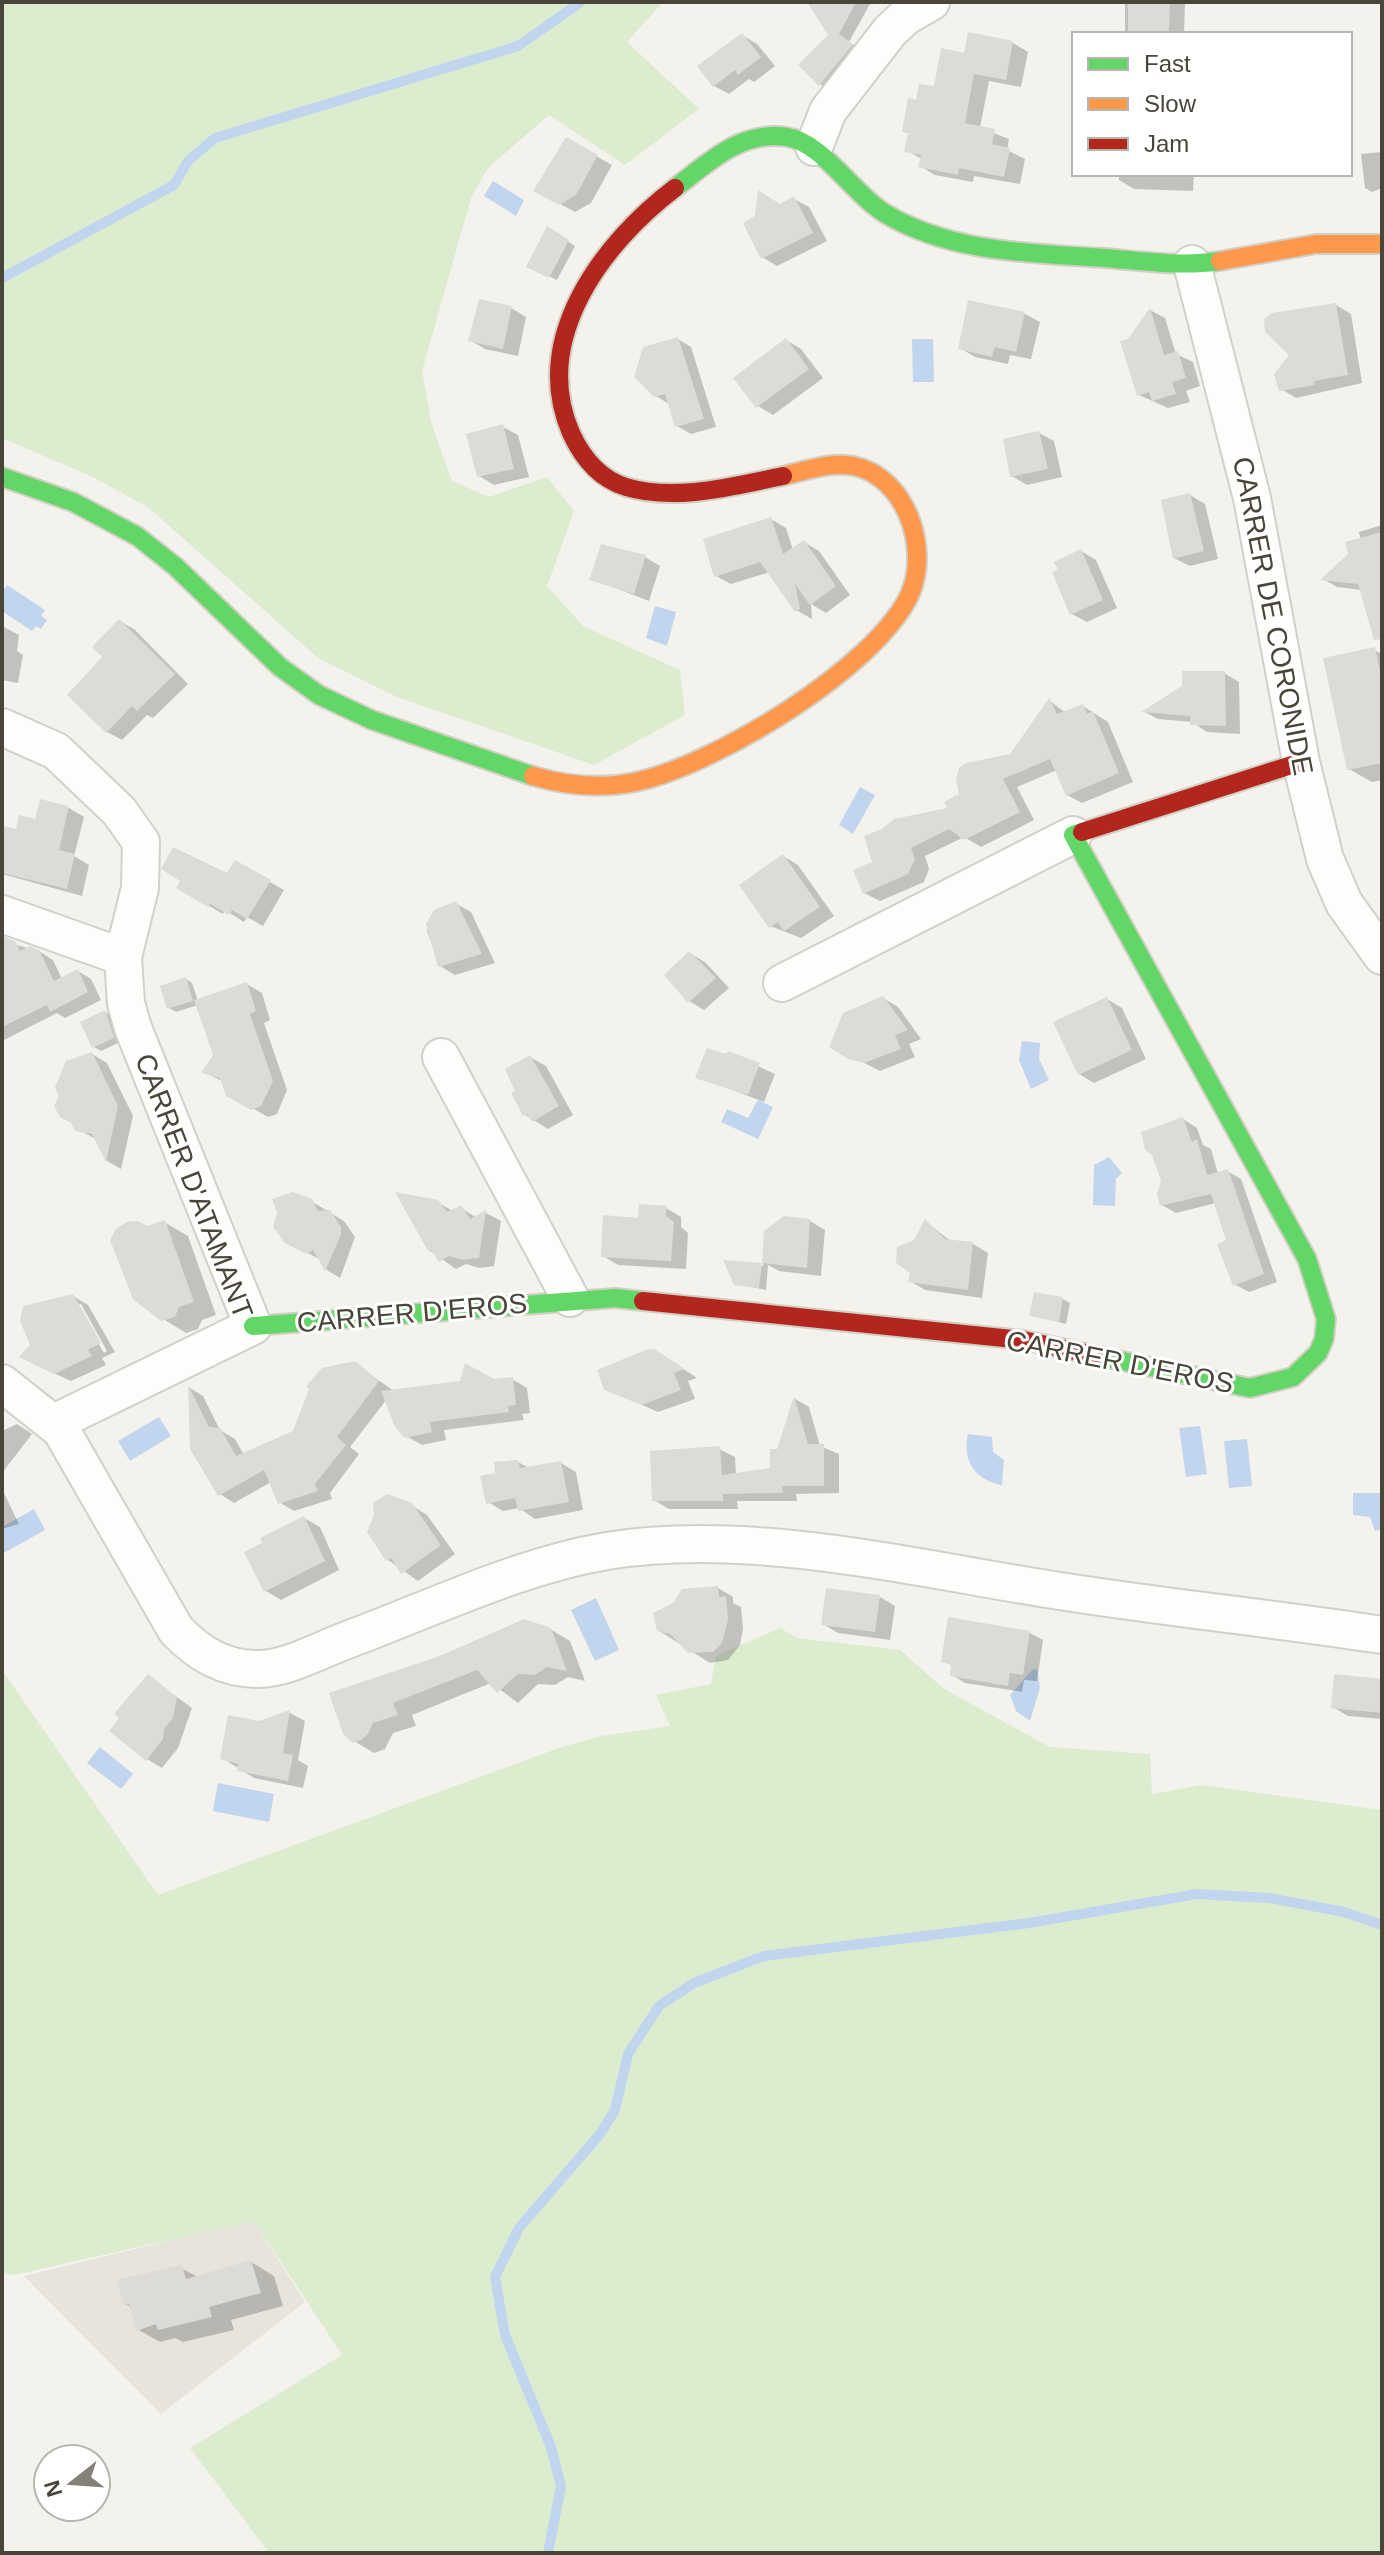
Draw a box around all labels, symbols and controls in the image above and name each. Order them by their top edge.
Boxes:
legend [1072,32,1352,176]
text: Fast [1144,50,1191,77]
text: Slow [1144,90,1197,117]
text: Jam [1144,130,1189,157]
street label: CARRER DE CORONIDE [1227,454,1319,778]
street label: CARRER D'ATAMANT [129,1049,259,1323]
street label: CARRER D'EROS [296,1287,528,1339]
street label: CARRER D'EROS [1004,1325,1236,1399]
north arrow [32,2443,112,2523]
text: N [39,2477,68,2500]

